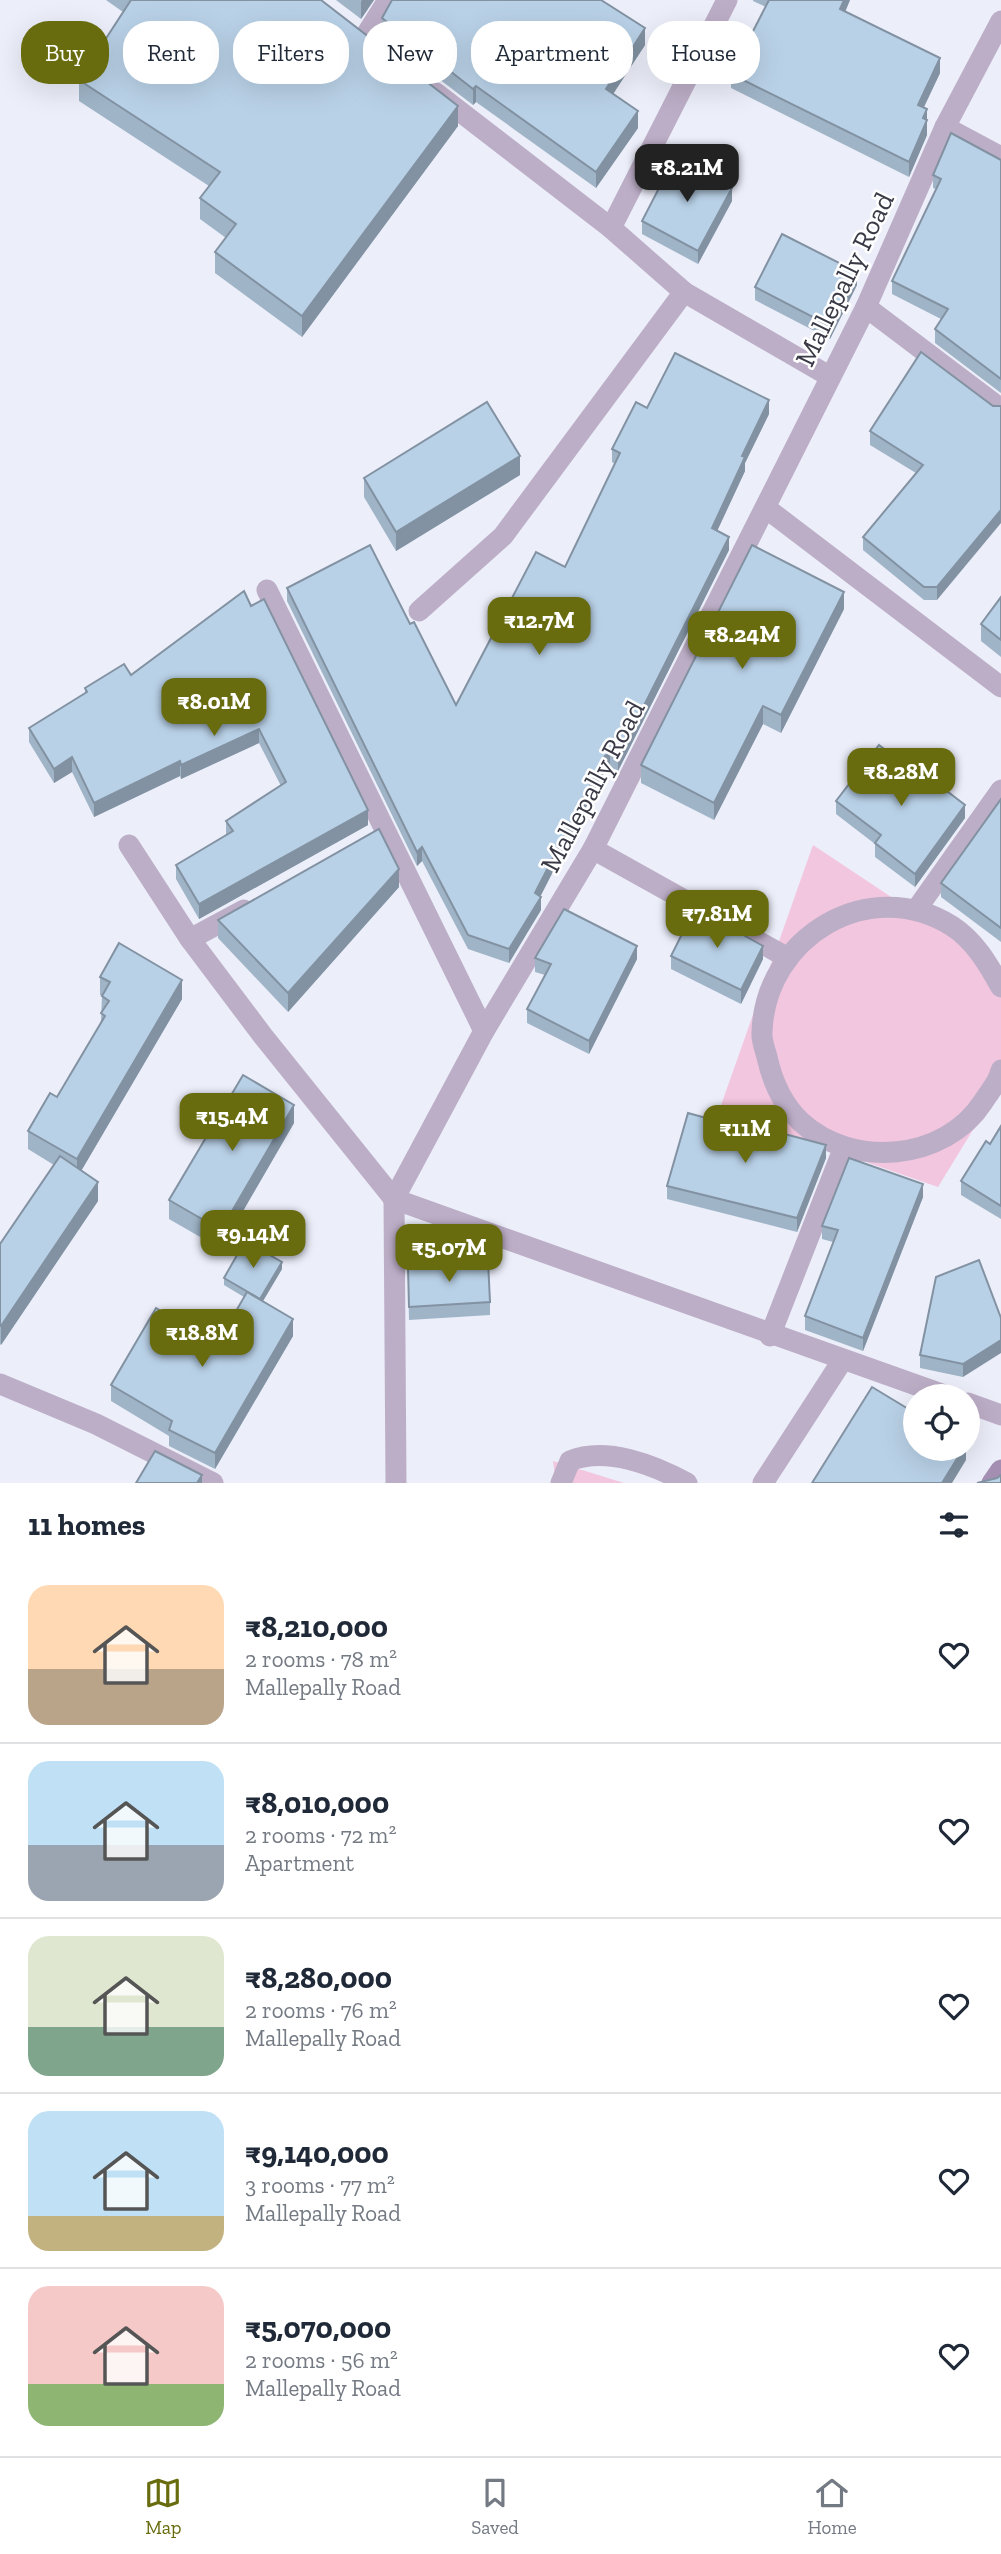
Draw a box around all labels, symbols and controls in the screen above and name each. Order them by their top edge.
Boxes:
chip: Buy [21,21,109,84]
chip: Rent [123,21,219,84]
chip: Filters [233,21,349,84]
chip: New [363,21,457,84]
chip: Apartment [471,21,633,84]
chip: House [647,21,760,84]
pin: ₹8.21M [630,144,744,204]
text: ₹8.21M [651,153,723,181]
street label: Mallepally Road [788,187,901,372]
pin: ₹12.7M [482,598,596,657]
text: ₹12.7M [504,606,574,634]
pin: ₹8.24M [685,612,799,671]
text: ₹8.24M [704,620,780,648]
pin: ₹8.01M [157,678,271,738]
text: ₹8.01M [177,687,251,715]
street label: Mallepally Road [533,695,652,878]
pin: ₹8.28M [844,748,958,808]
text: ₹8.28M [863,757,939,785]
pin: ₹7.81M [660,890,774,950]
text: ₹7.81M [682,899,752,927]
pin: ₹15.4M [175,1094,289,1153]
text: ₹15.4M [196,1102,268,1130]
pin: ₹11M [704,1106,786,1165]
text: ₹11M [719,1114,771,1142]
pin: ₹9.14M [196,1210,310,1270]
text: ₹9.14M [216,1219,290,1247]
pin: ₹5.07M [392,1224,506,1284]
text: ₹5.07M [412,1233,486,1261]
pin: ₹18.8M [145,1310,259,1369]
text: ₹18.8M [166,1318,238,1346]
map controls [903,1384,980,1461]
button: locate [903,1384,980,1461]
icon: filters [935,1506,973,1544]
text: 11 homes [28,1507,146,1543]
text: ₹8,210,000 [245,1609,388,1645]
icon: home [84,1613,168,1697]
icon: heart [935,1636,973,1674]
text: 2 rooms · 78 m² [245,1645,397,1673]
text: Mallepally Road [245,1673,401,1701]
text: ₹8,010,000 [245,1785,389,1821]
icon: home [84,1789,168,1873]
icon: heart [935,1812,973,1850]
text: 2 rooms · 72 m² [245,1821,396,1849]
text: Apartment [245,1849,354,1877]
text: ₹8,280,000 [245,1960,392,1996]
icon: home [84,1964,168,2048]
icon: heart [935,1987,973,2025]
text: 2 rooms · 76 m² [245,1996,397,2024]
text: Mallepally Road [245,2024,401,2052]
text: ₹9,140,000 [245,2135,389,2171]
icon: home [84,2139,168,2223]
icon: heart [935,2162,973,2200]
text: 3 rooms · 77 m² [245,2171,395,2199]
text: Mallepally Road [245,2199,401,2227]
text: ₹5,070,000 [245,2310,391,2346]
icon: home [84,2314,168,2398]
icon: heart [935,2337,973,2375]
text: 2 rooms · 56 m² [245,2346,398,2374]
text: Mallepally Road [245,2374,401,2402]
tab: Map [144,2474,182,2539]
tab: Saved [471,2474,519,2539]
tab: Home [808,2474,857,2539]

